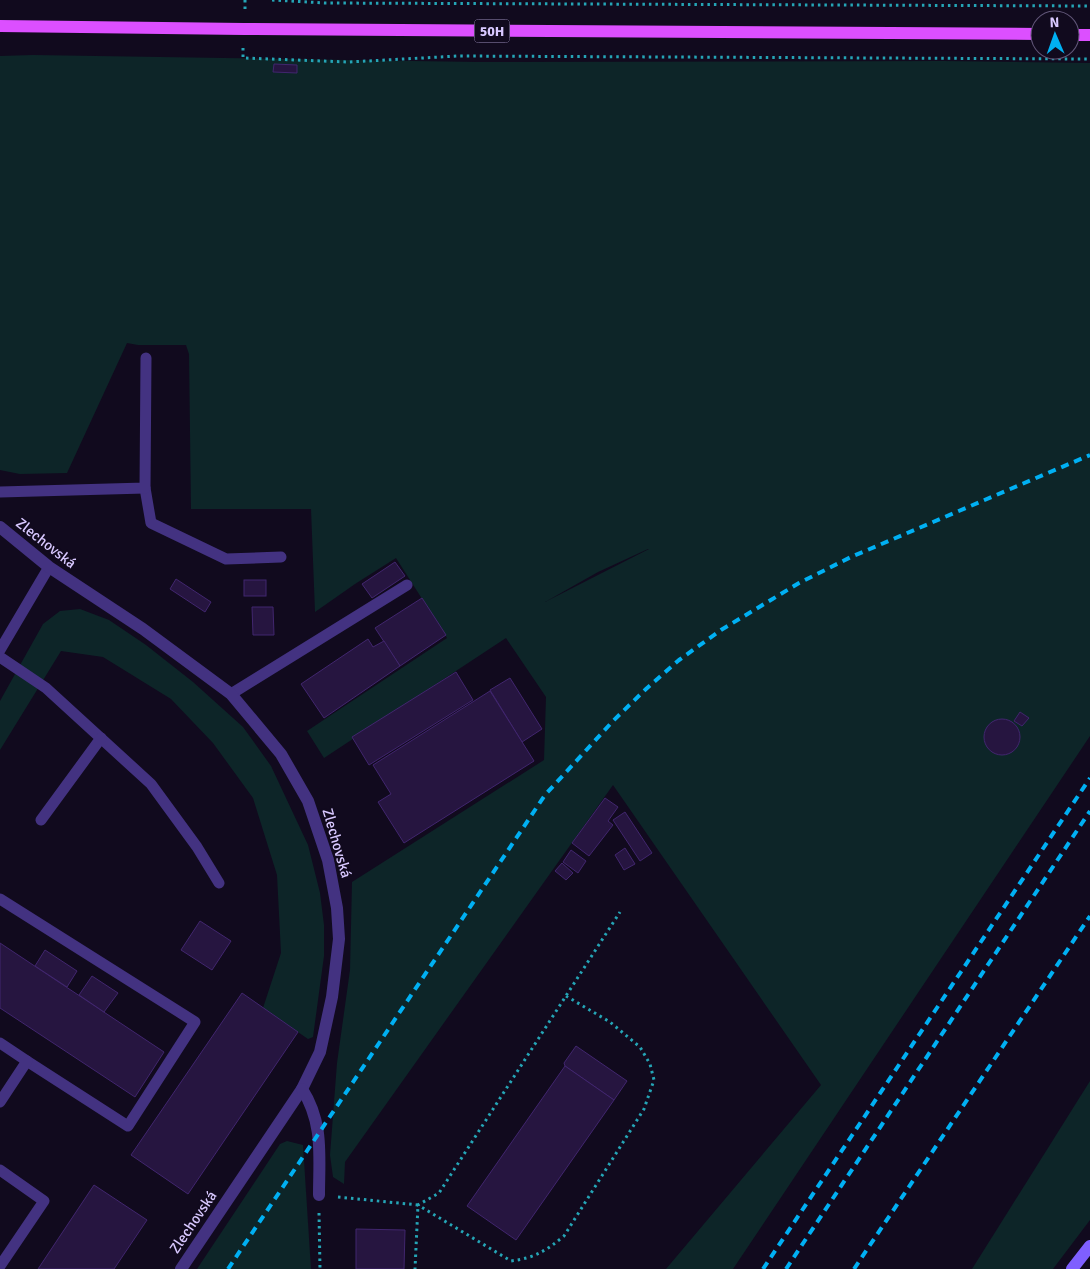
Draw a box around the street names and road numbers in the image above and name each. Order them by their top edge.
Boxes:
road number: 50H [474,20,510,42]
street label: Zlechovská [12,514,80,572]
street label: Zlechovská [318,806,356,880]
street label: Zlechovská [166,1187,220,1257]

